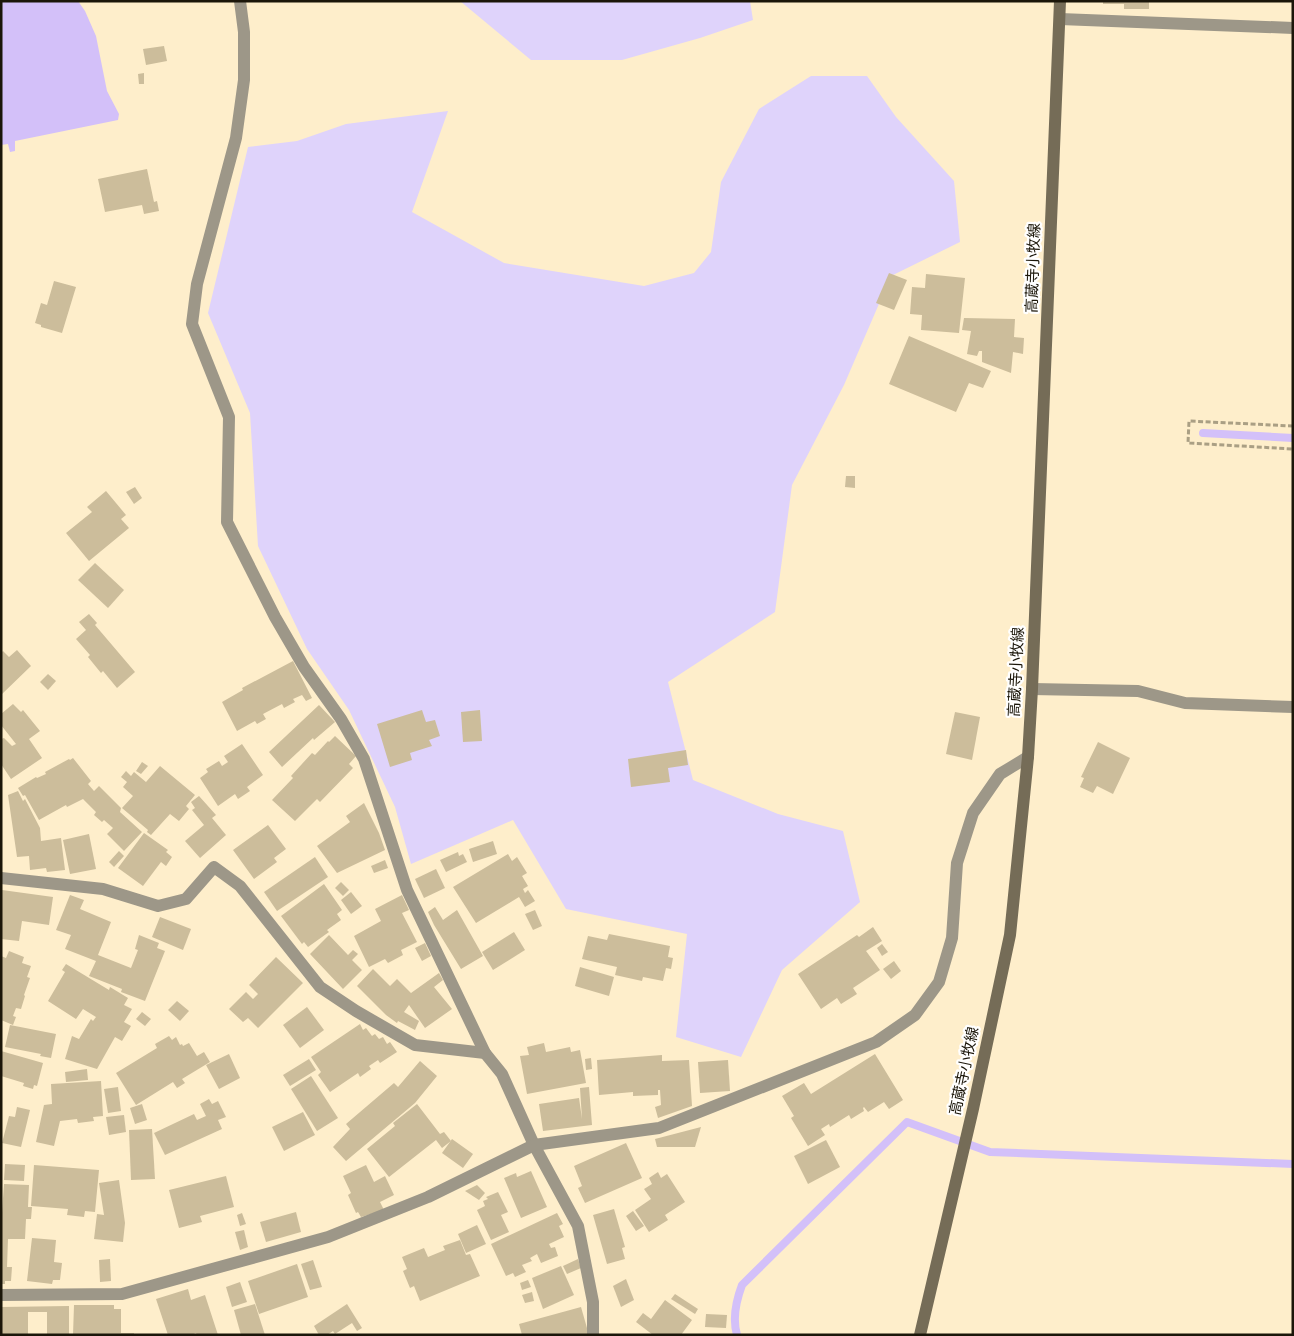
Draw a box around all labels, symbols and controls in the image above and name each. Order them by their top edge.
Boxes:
street label: 高蔵寺小牧線 [1022,223,1043,313]
street label: 高蔵寺小牧線 [1005,627,1026,717]
street label: 高蔵寺小牧線 [946,1025,981,1117]

